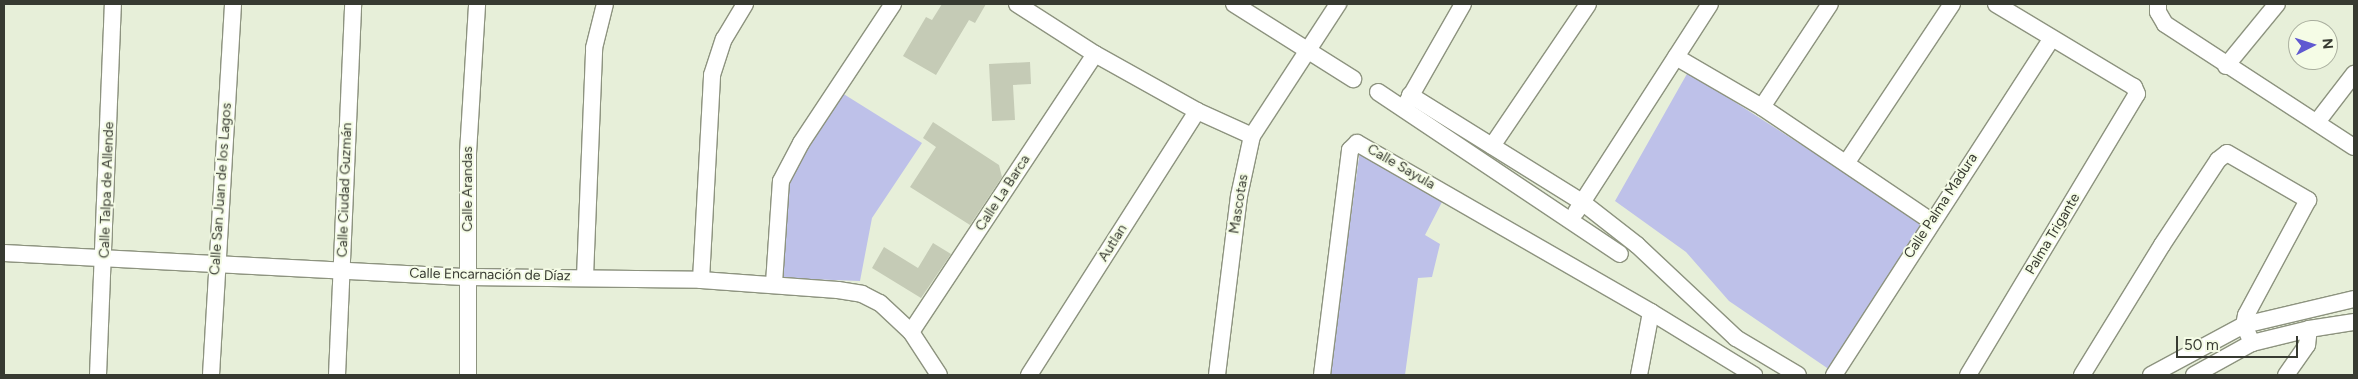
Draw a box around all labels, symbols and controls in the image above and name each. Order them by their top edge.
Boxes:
north arrow [2288,20,2338,70]
text: N [2319,38,2336,50]
street label: Calle San Juan de los Lagos [207,102,235,276]
street label: Calle Talpa de Allende [96,121,118,259]
street label: Calle Ciudad Guzmán [334,122,356,258]
street label: Calle Sayula [1364,141,1438,193]
street label: Calle Arandas [460,146,476,232]
street label: Calle Palma Madura [1901,150,1981,262]
street label: Calle La Barca [972,152,1034,234]
street label: Mascotas [1226,173,1252,235]
street label: Palma Trigante [2022,190,2084,278]
street label: Autlan [1095,221,1131,265]
street label: Calle Encarnación de Díaz [409,265,571,285]
scale bar [2178,326,2300,358]
text: 50 m [2184,336,2219,354]

